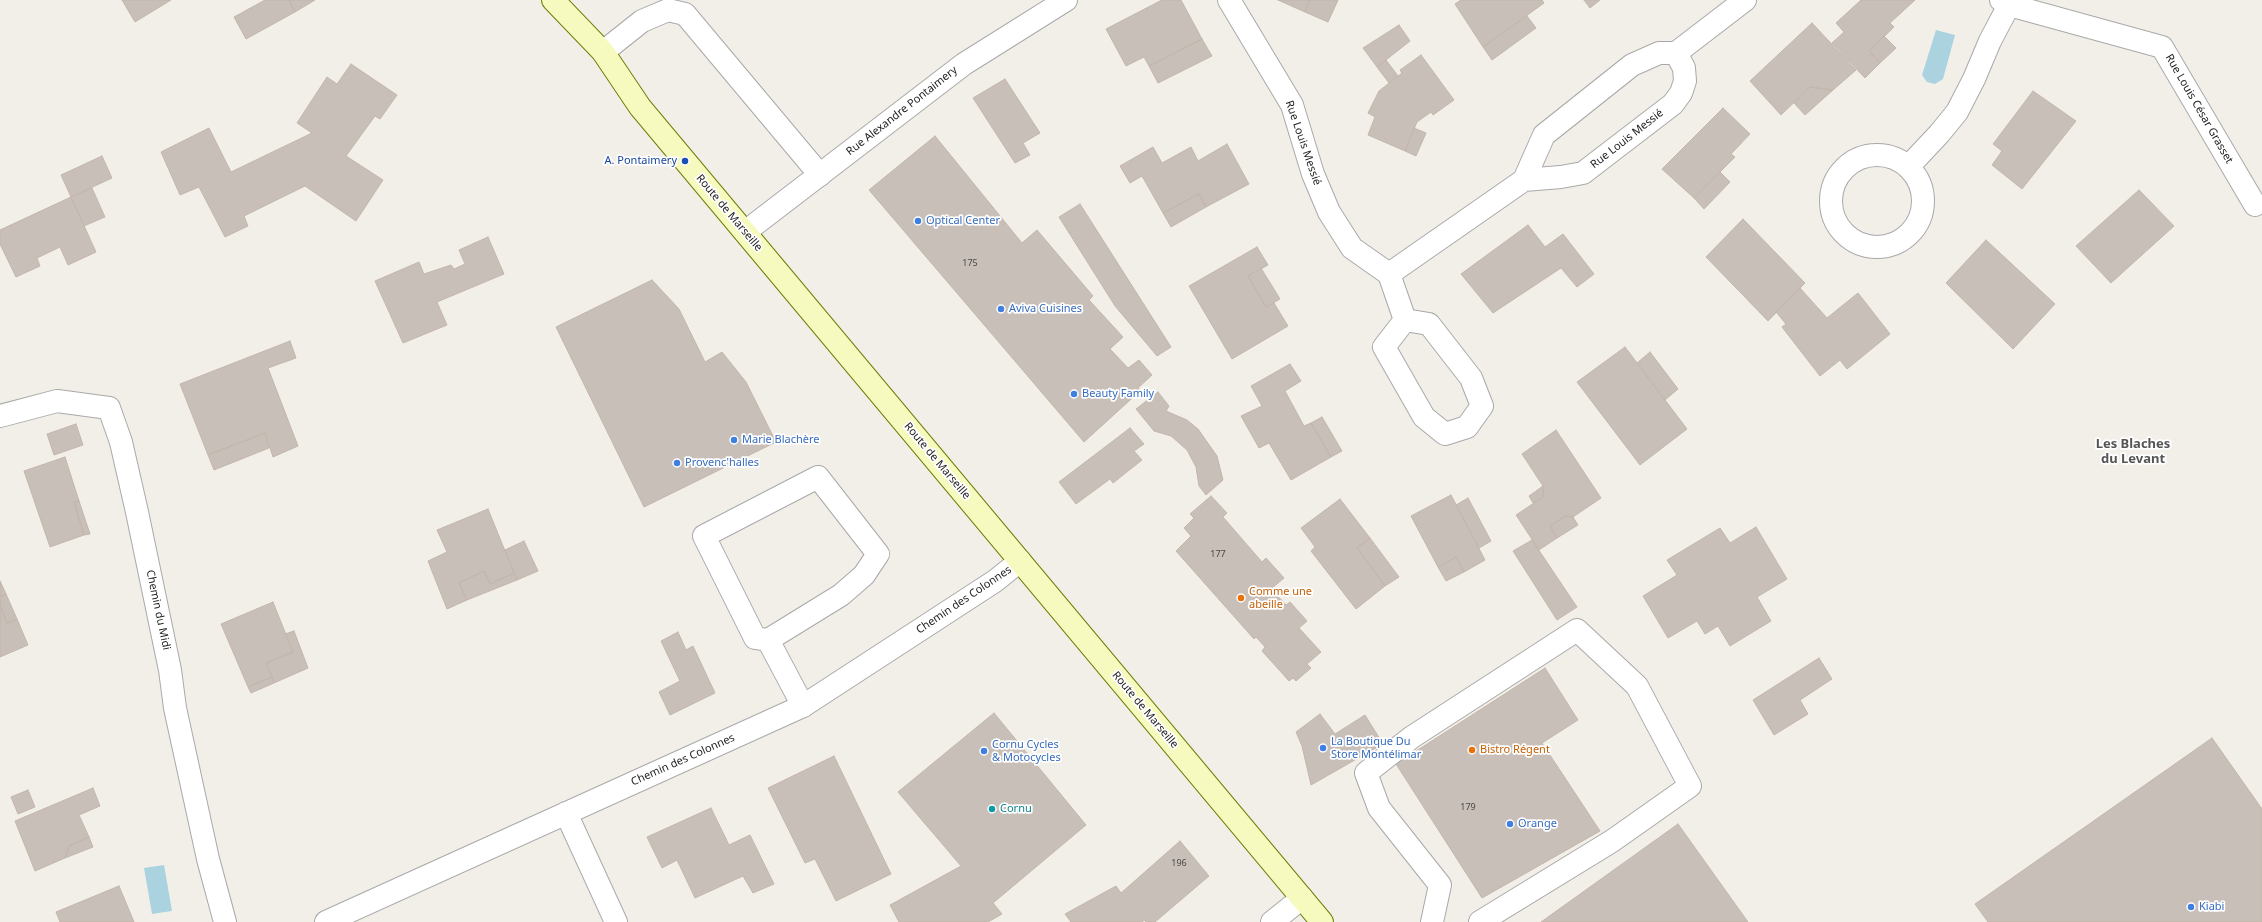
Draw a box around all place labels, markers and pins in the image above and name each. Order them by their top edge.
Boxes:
place label: A. Pontaimery [604,154,677,168]
marker: A. Pontaimery [680,156,690,166]
place label: Optical Center [926,214,1000,228]
marker: Optical Center [913,216,923,226]
place label: Aviva Cuisines [1009,302,1082,316]
marker: Aviva Cuisines [996,304,1006,314]
place label: Beauty Family [1082,387,1154,401]
marker: Beauty Family [1069,389,1079,399]
place label: Marie Blachère [742,433,820,447]
marker: Marie Blachère [729,435,739,445]
place label: Provenc'halles [685,456,759,470]
marker: Provenc'halles [672,458,682,468]
place label: Comme une abeille [1249,585,1312,611]
marker: Comme une abeille [1236,593,1246,603]
place label: La Boutique Du Store Montélimar [1331,735,1421,761]
place label: Cornu Cycles & Motocycles [992,738,1061,764]
marker: La Boutique Du Store Montélimar [1318,743,1328,753]
place label: Bistro Régent [1480,743,1550,757]
marker: Bistro Régent [1467,745,1477,755]
marker: Cornu Cycles & Motocycles [979,746,989,756]
place label: Cornu [1000,802,1032,816]
marker: Cornu [987,804,997,814]
place label: Orange [1518,817,1557,831]
marker: Orange [1505,819,1515,829]
place label: Kiabi [2199,900,2224,914]
marker: Kiabi [2186,902,2196,912]

